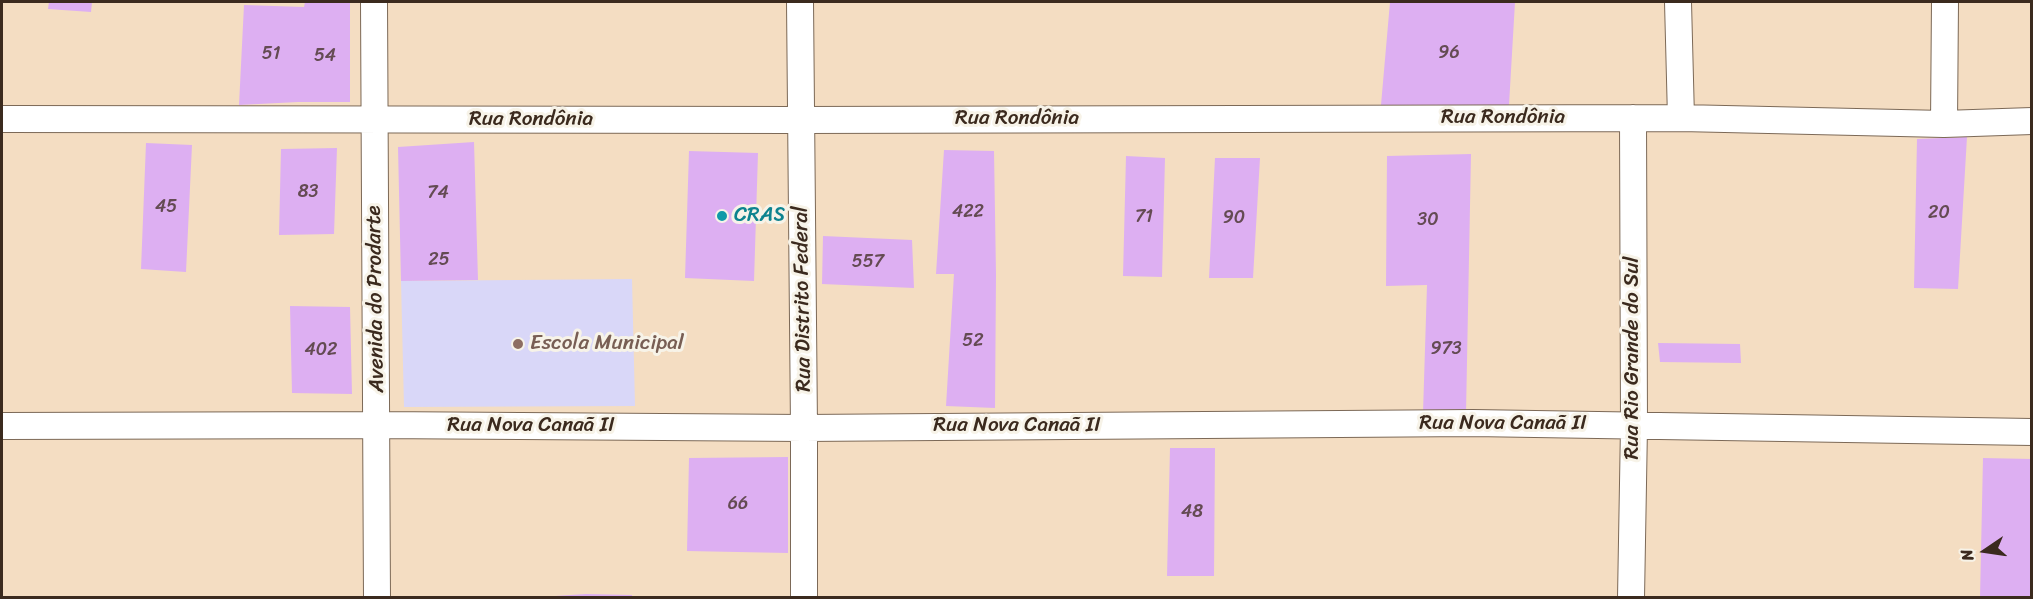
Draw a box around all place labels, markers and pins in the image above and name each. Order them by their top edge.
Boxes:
place label: CRAS [734,203,785,229]
marker: CRAS [715,209,729,223]
place label: Escola Municipal [530,331,684,357]
marker: Escola Municipal [511,337,525,351]

